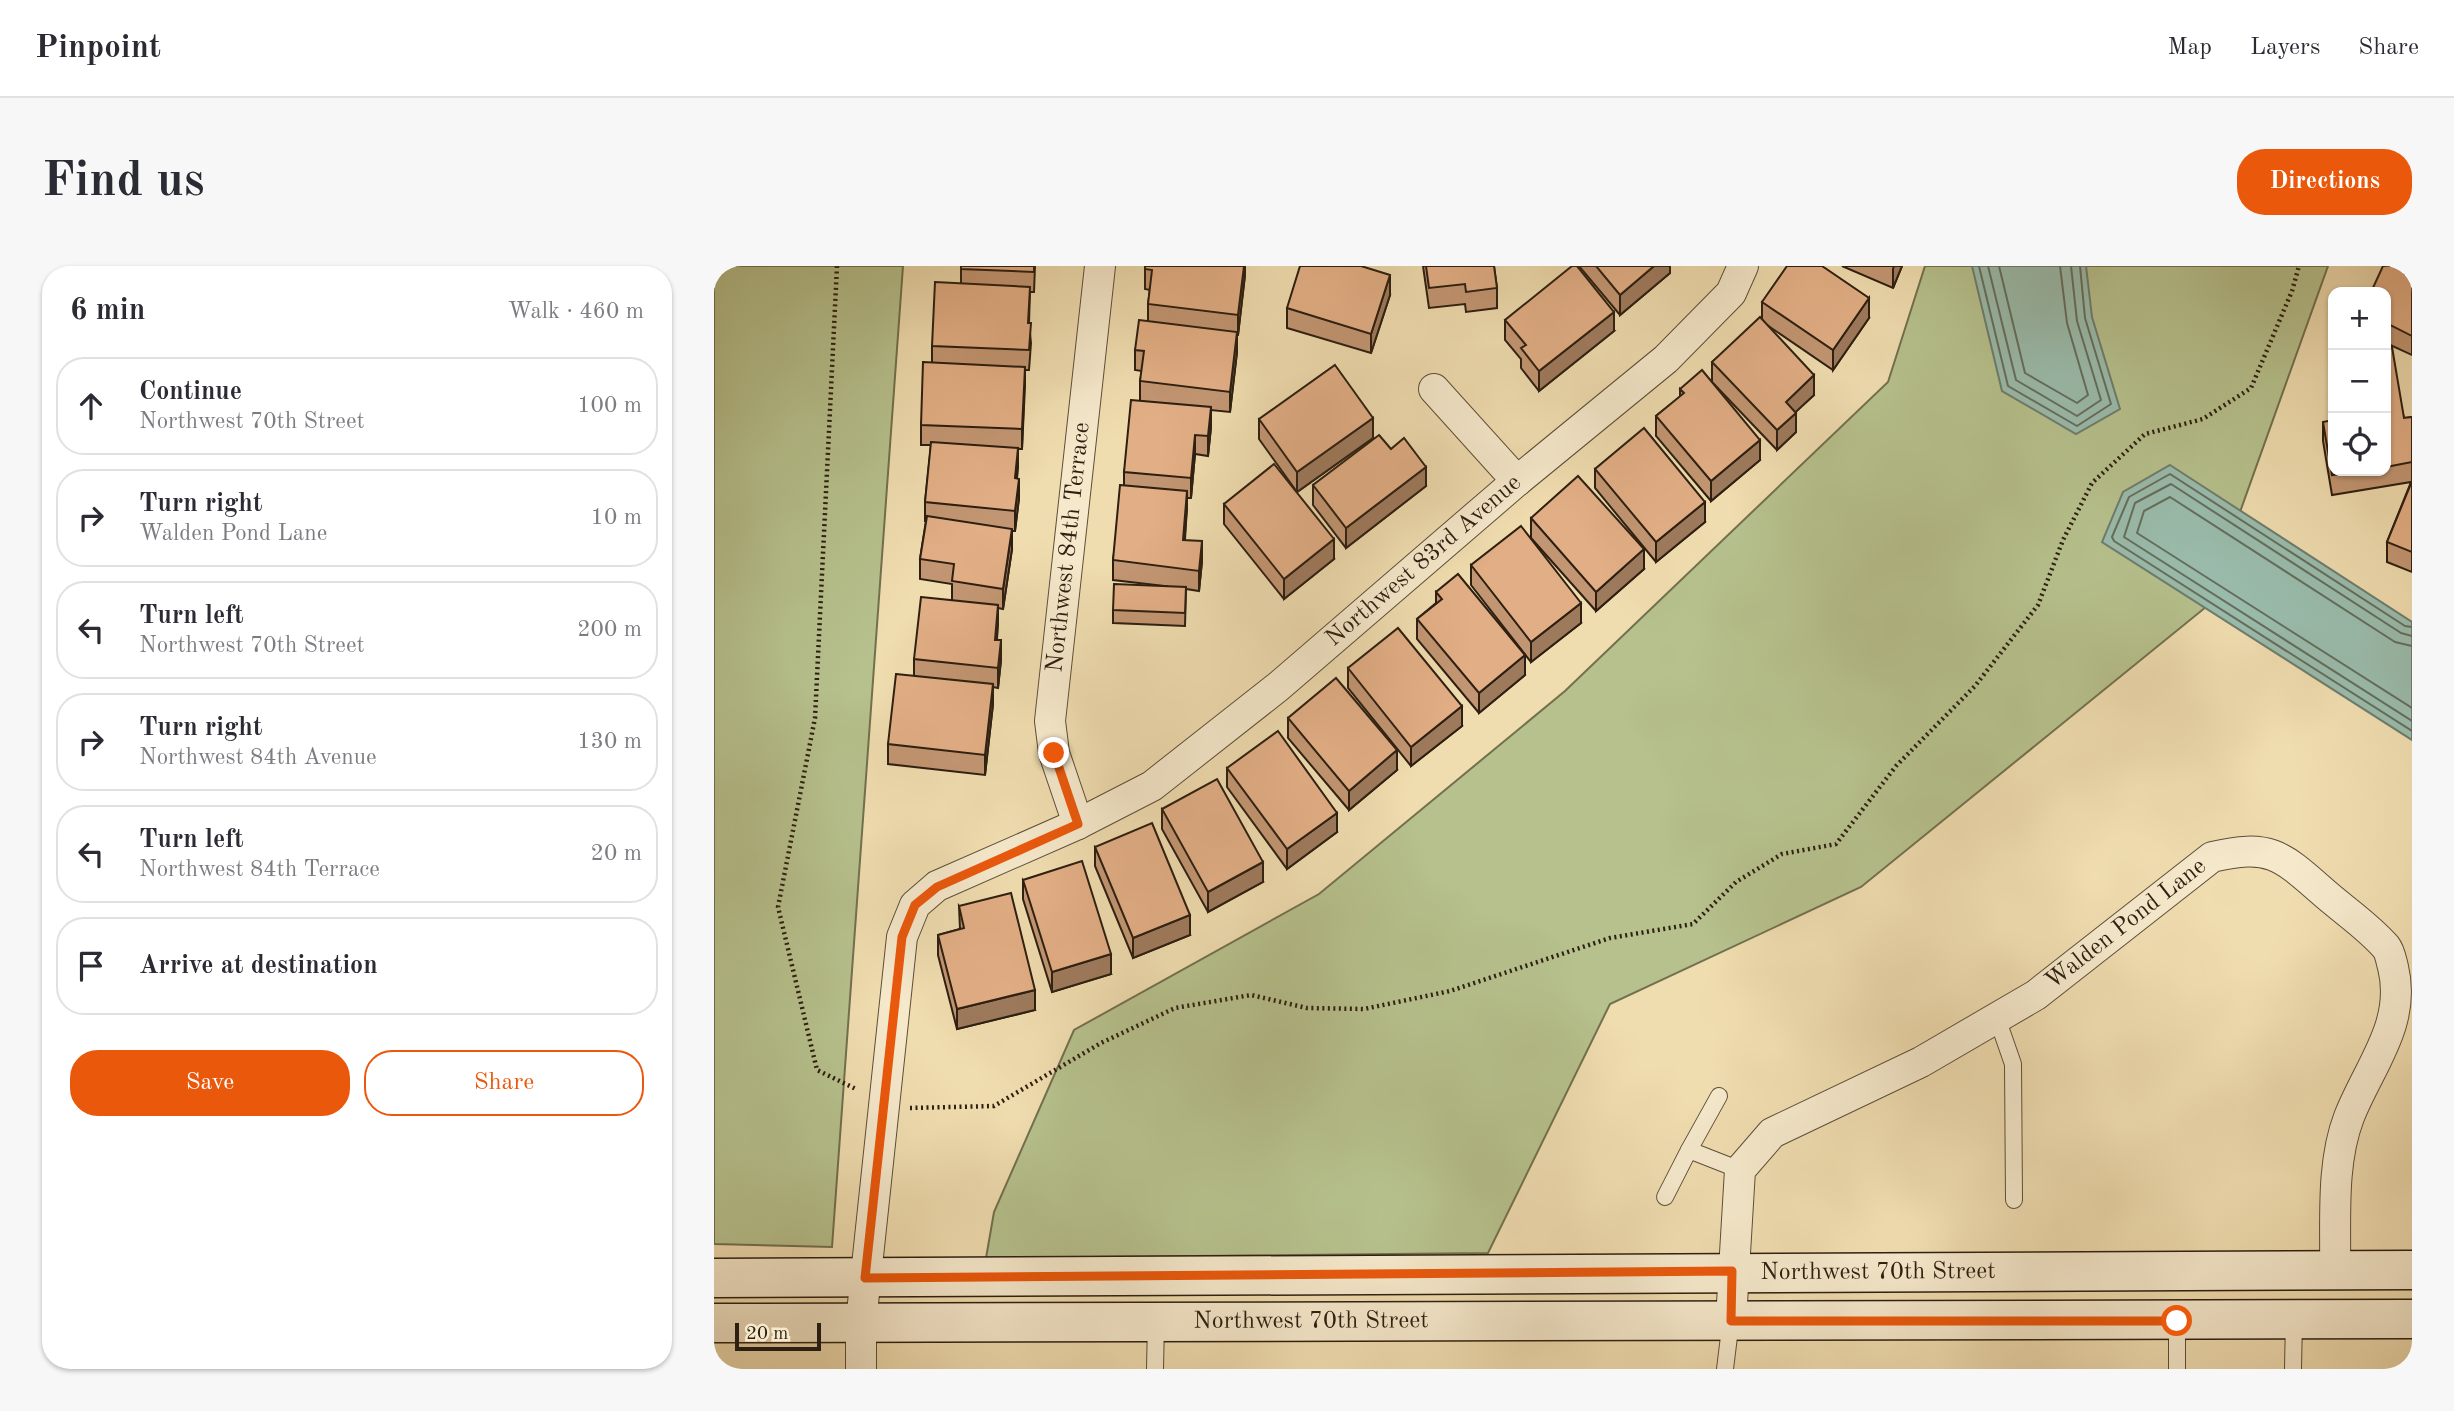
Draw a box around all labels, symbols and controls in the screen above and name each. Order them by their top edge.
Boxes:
text: Pinpoint [35,32,161,65]
text: Map [2168,36,2212,60]
text: Layers [2250,36,2320,60]
text: Share [2358,36,2419,60]
button: Directions [2237,149,2412,215]
text: Find us [42,158,205,207]
map controls [2328,287,2391,476]
button: + [2328,287,2391,350]
text: 6 min [70,296,145,326]
text: Walk · 460 m [508,300,644,323]
button: − [2328,350,2391,413]
text: Continue [139,379,242,405]
icon: ahead [72,387,110,425]
text: 100 m [577,394,642,417]
text: Northwest 70th Street [139,410,365,433]
button: locate [2328,413,2391,476]
street label: Northwest 84th Terrace [1043,421,1095,674]
street label: Northwest 83rd Avenue [1322,471,1526,651]
text: Turn right [139,491,262,517]
icon: right [72,499,110,537]
text: 10 m [591,506,642,529]
text: Walden Pond Lane [139,522,327,545]
text: Turn left [139,603,244,629]
icon: left [72,611,110,649]
text: 200 m [577,618,642,641]
text: Northwest 70th Street [139,634,365,657]
text: Turn right [139,715,262,741]
icon: right [72,723,110,761]
text: 130 m [577,730,642,753]
route end [1038,737,1069,768]
text: Northwest 84th Avenue [139,746,377,769]
text: Turn left [139,827,244,853]
icon: left [72,835,110,873]
text: 20 m [591,842,642,865]
street label: Walden Pond Lane [2042,854,2211,994]
text: Northwest 84th Terrace [139,858,380,881]
icon: arrive [72,947,110,985]
text: Arrive at destination [139,953,378,979]
button: Save [70,1050,350,1116]
button: Share [364,1050,644,1116]
street label: Northwest 70th Street [1760,1260,1996,1285]
route start [2161,1305,2192,1336]
street label: Northwest 70th Street [1193,1309,1429,1334]
scale bar [735,1320,821,1352]
text: 20 m [746,1325,788,1344]

